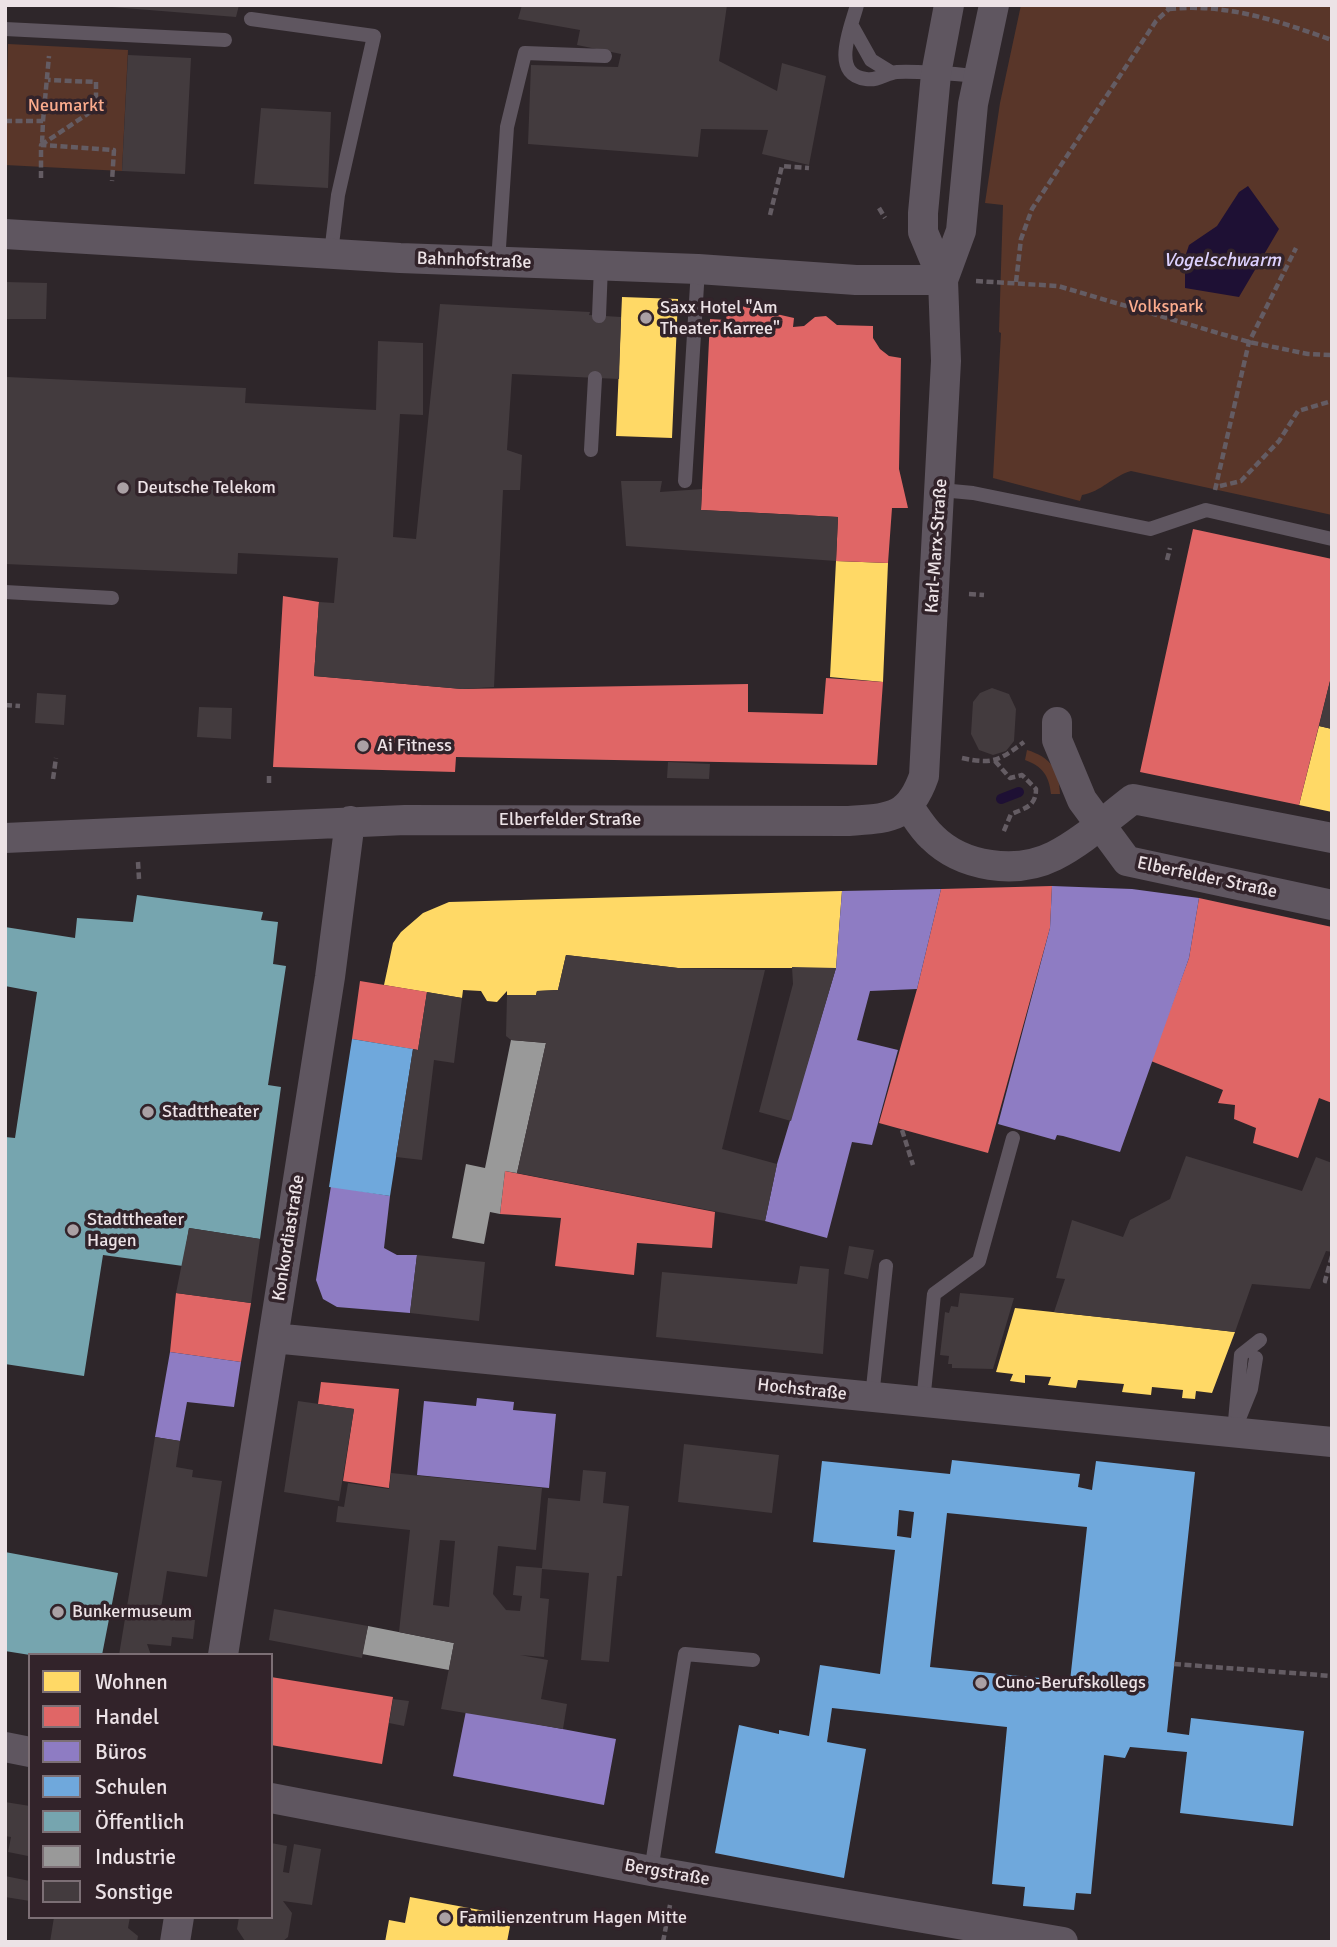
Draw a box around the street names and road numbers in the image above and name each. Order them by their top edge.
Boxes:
street label: Bahnhofstraße [416,248,532,274]
street label: Karl-Marx-Straße [922,478,952,614]
street label: Elberfelder Straße [499,809,641,831]
street label: Elberfelder Straße [1135,853,1279,903]
street label: Konkordiastraße [268,1173,310,1303]
street label: Hochstraße [756,1375,848,1405]
street label: Bergstraße [623,1855,711,1891]

